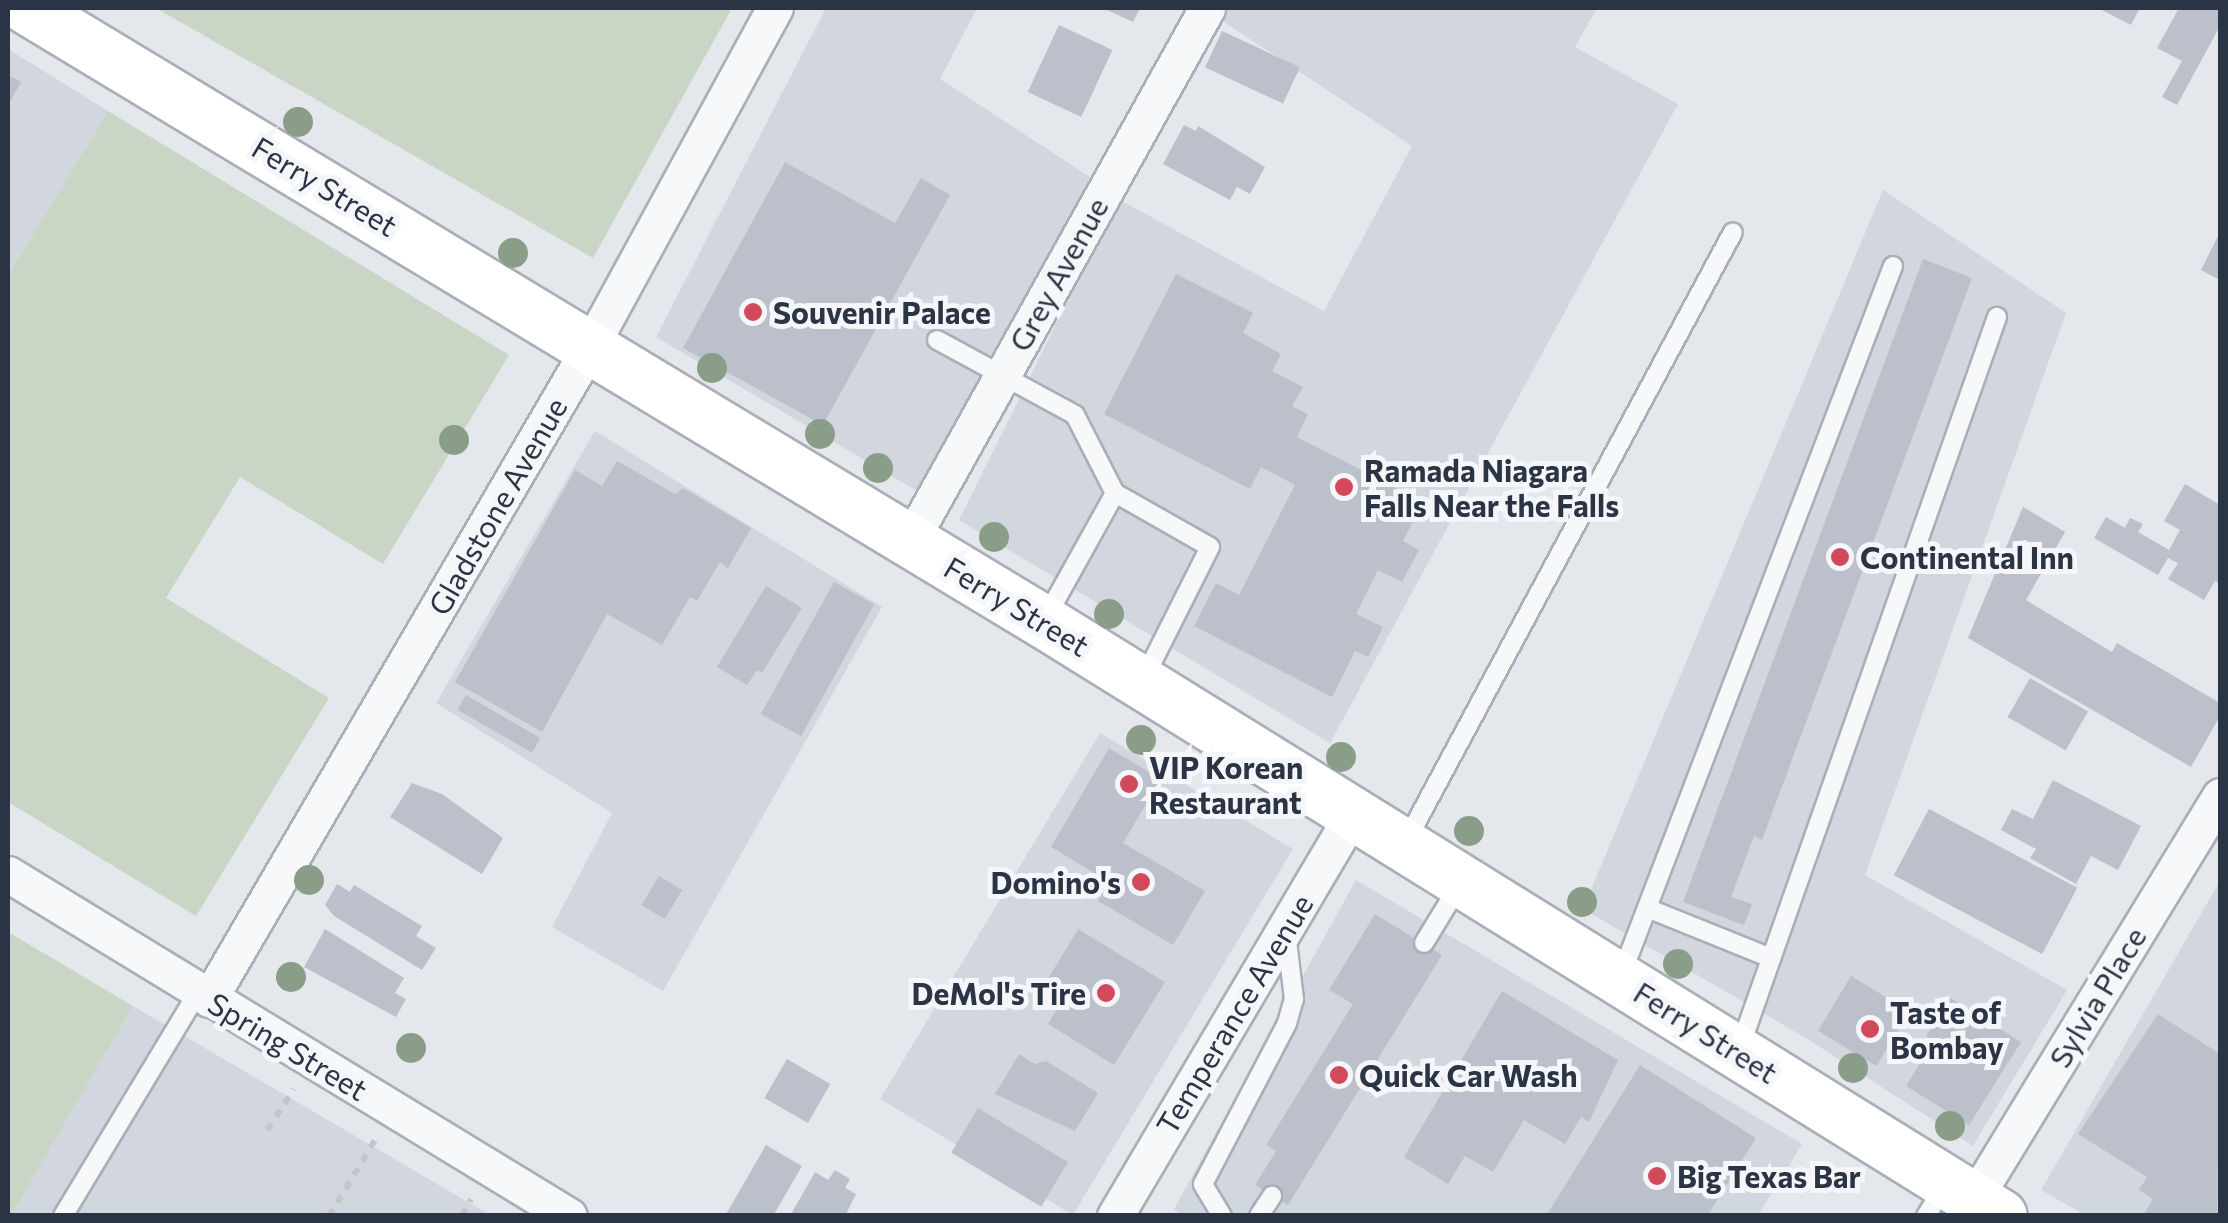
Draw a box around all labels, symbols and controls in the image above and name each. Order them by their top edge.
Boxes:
street label: Ferry Street [246,129,404,243]
street label: Grey Avenue [1001,191,1115,357]
place label: Souvenir Palace [773,294,991,330]
marker: Souvenir Palace [742,301,764,323]
street label: Gladstone Avenue [420,391,574,621]
place label: Ramada Niagara Falls Near the Falls [1364,452,1619,522]
marker: Ramada Niagara Falls Near the Falls [1333,476,1355,498]
place label: Continental Inn [1860,539,2074,575]
marker: Continental Inn [1829,546,1851,568]
street label: Ferry Street [938,549,1096,663]
place label: VIP Korean Restaurant [1149,749,1303,820]
marker: VIP Korean Restaurant [1118,773,1140,795]
place label: Domino's [991,864,1121,900]
marker: Domino's [1130,871,1152,893]
street label: Temperance Avenue [1148,888,1320,1140]
street label: Sylvia Place [2041,920,2153,1074]
street label: Ferry Street [1628,974,1784,1090]
place label: DeMol's Tire [911,975,1086,1011]
marker: DeMol's Tire [1095,982,1117,1004]
street label: Spring Street [202,984,374,1108]
place label: Taste of Bombay [1890,994,2004,1064]
marker: Taste of Bombay [1859,1018,1881,1040]
place label: Quick Car Wash [1359,1057,1578,1093]
marker: Quick Car Wash [1328,1064,1350,1086]
place label: Big Texas Bar [1677,1158,1861,1194]
marker: Big Texas Bar [1646,1165,1668,1187]

